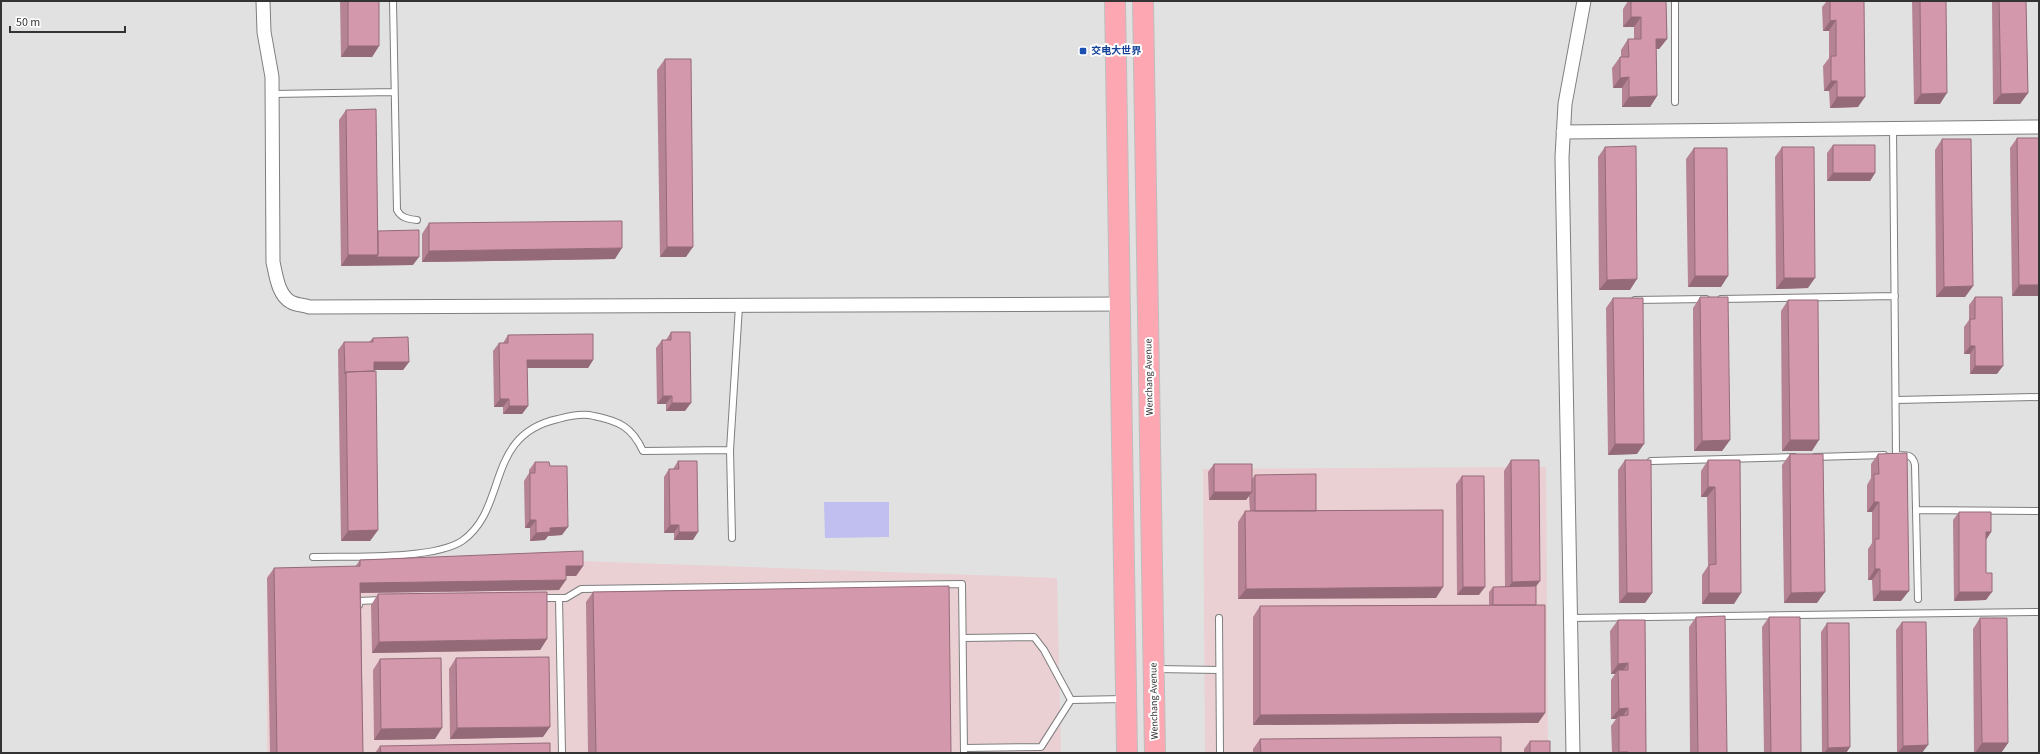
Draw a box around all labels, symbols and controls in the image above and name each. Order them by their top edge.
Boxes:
scale bar [10,8,125,34]
text: 50 m [16,14,40,31]
place label: 交电大世界 [1091,44,1142,58]
marker: 交电大世界 [1078,46,1088,56]
street label: Wenchang Avenue [1141,339,1157,415]
street label: Wenchang Avenue [1146,663,1162,739]

